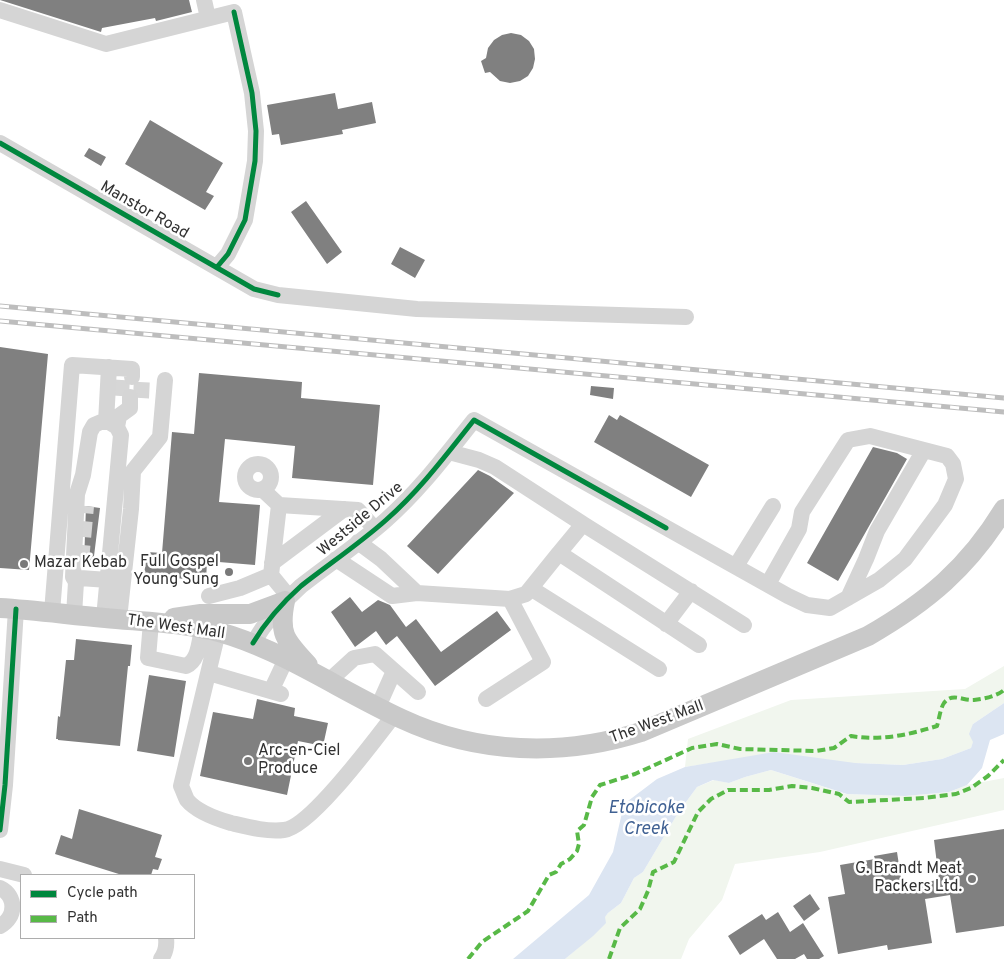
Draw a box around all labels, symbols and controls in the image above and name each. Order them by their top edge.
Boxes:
street label: Manstor Road [96,178,192,244]
street label: Westside Drive [314,479,408,561]
place label: Full Gospel Young Sung [133,553,219,591]
place label: Mazar Kebab [34,554,127,574]
marker: Mazar Kebab [18,558,30,570]
marker: Full Gospel Young Sung [223,566,235,578]
street label: The West Mall [126,612,226,644]
street label: The West Mall [607,697,707,749]
place label: Arc-en-Ciel Produce [258,742,340,780]
marker: Arc-en-Ciel Produce [242,755,254,767]
water label: Etobicoke Creek [608,798,684,841]
place label: G. Brandt Meat Packers Ltd. [855,860,962,898]
marker: G. Brandt Meat Packers Ltd. [966,873,978,885]
legend [20,874,195,939]
text: Cycle path [67,884,138,903]
text: Path [67,909,98,928]

